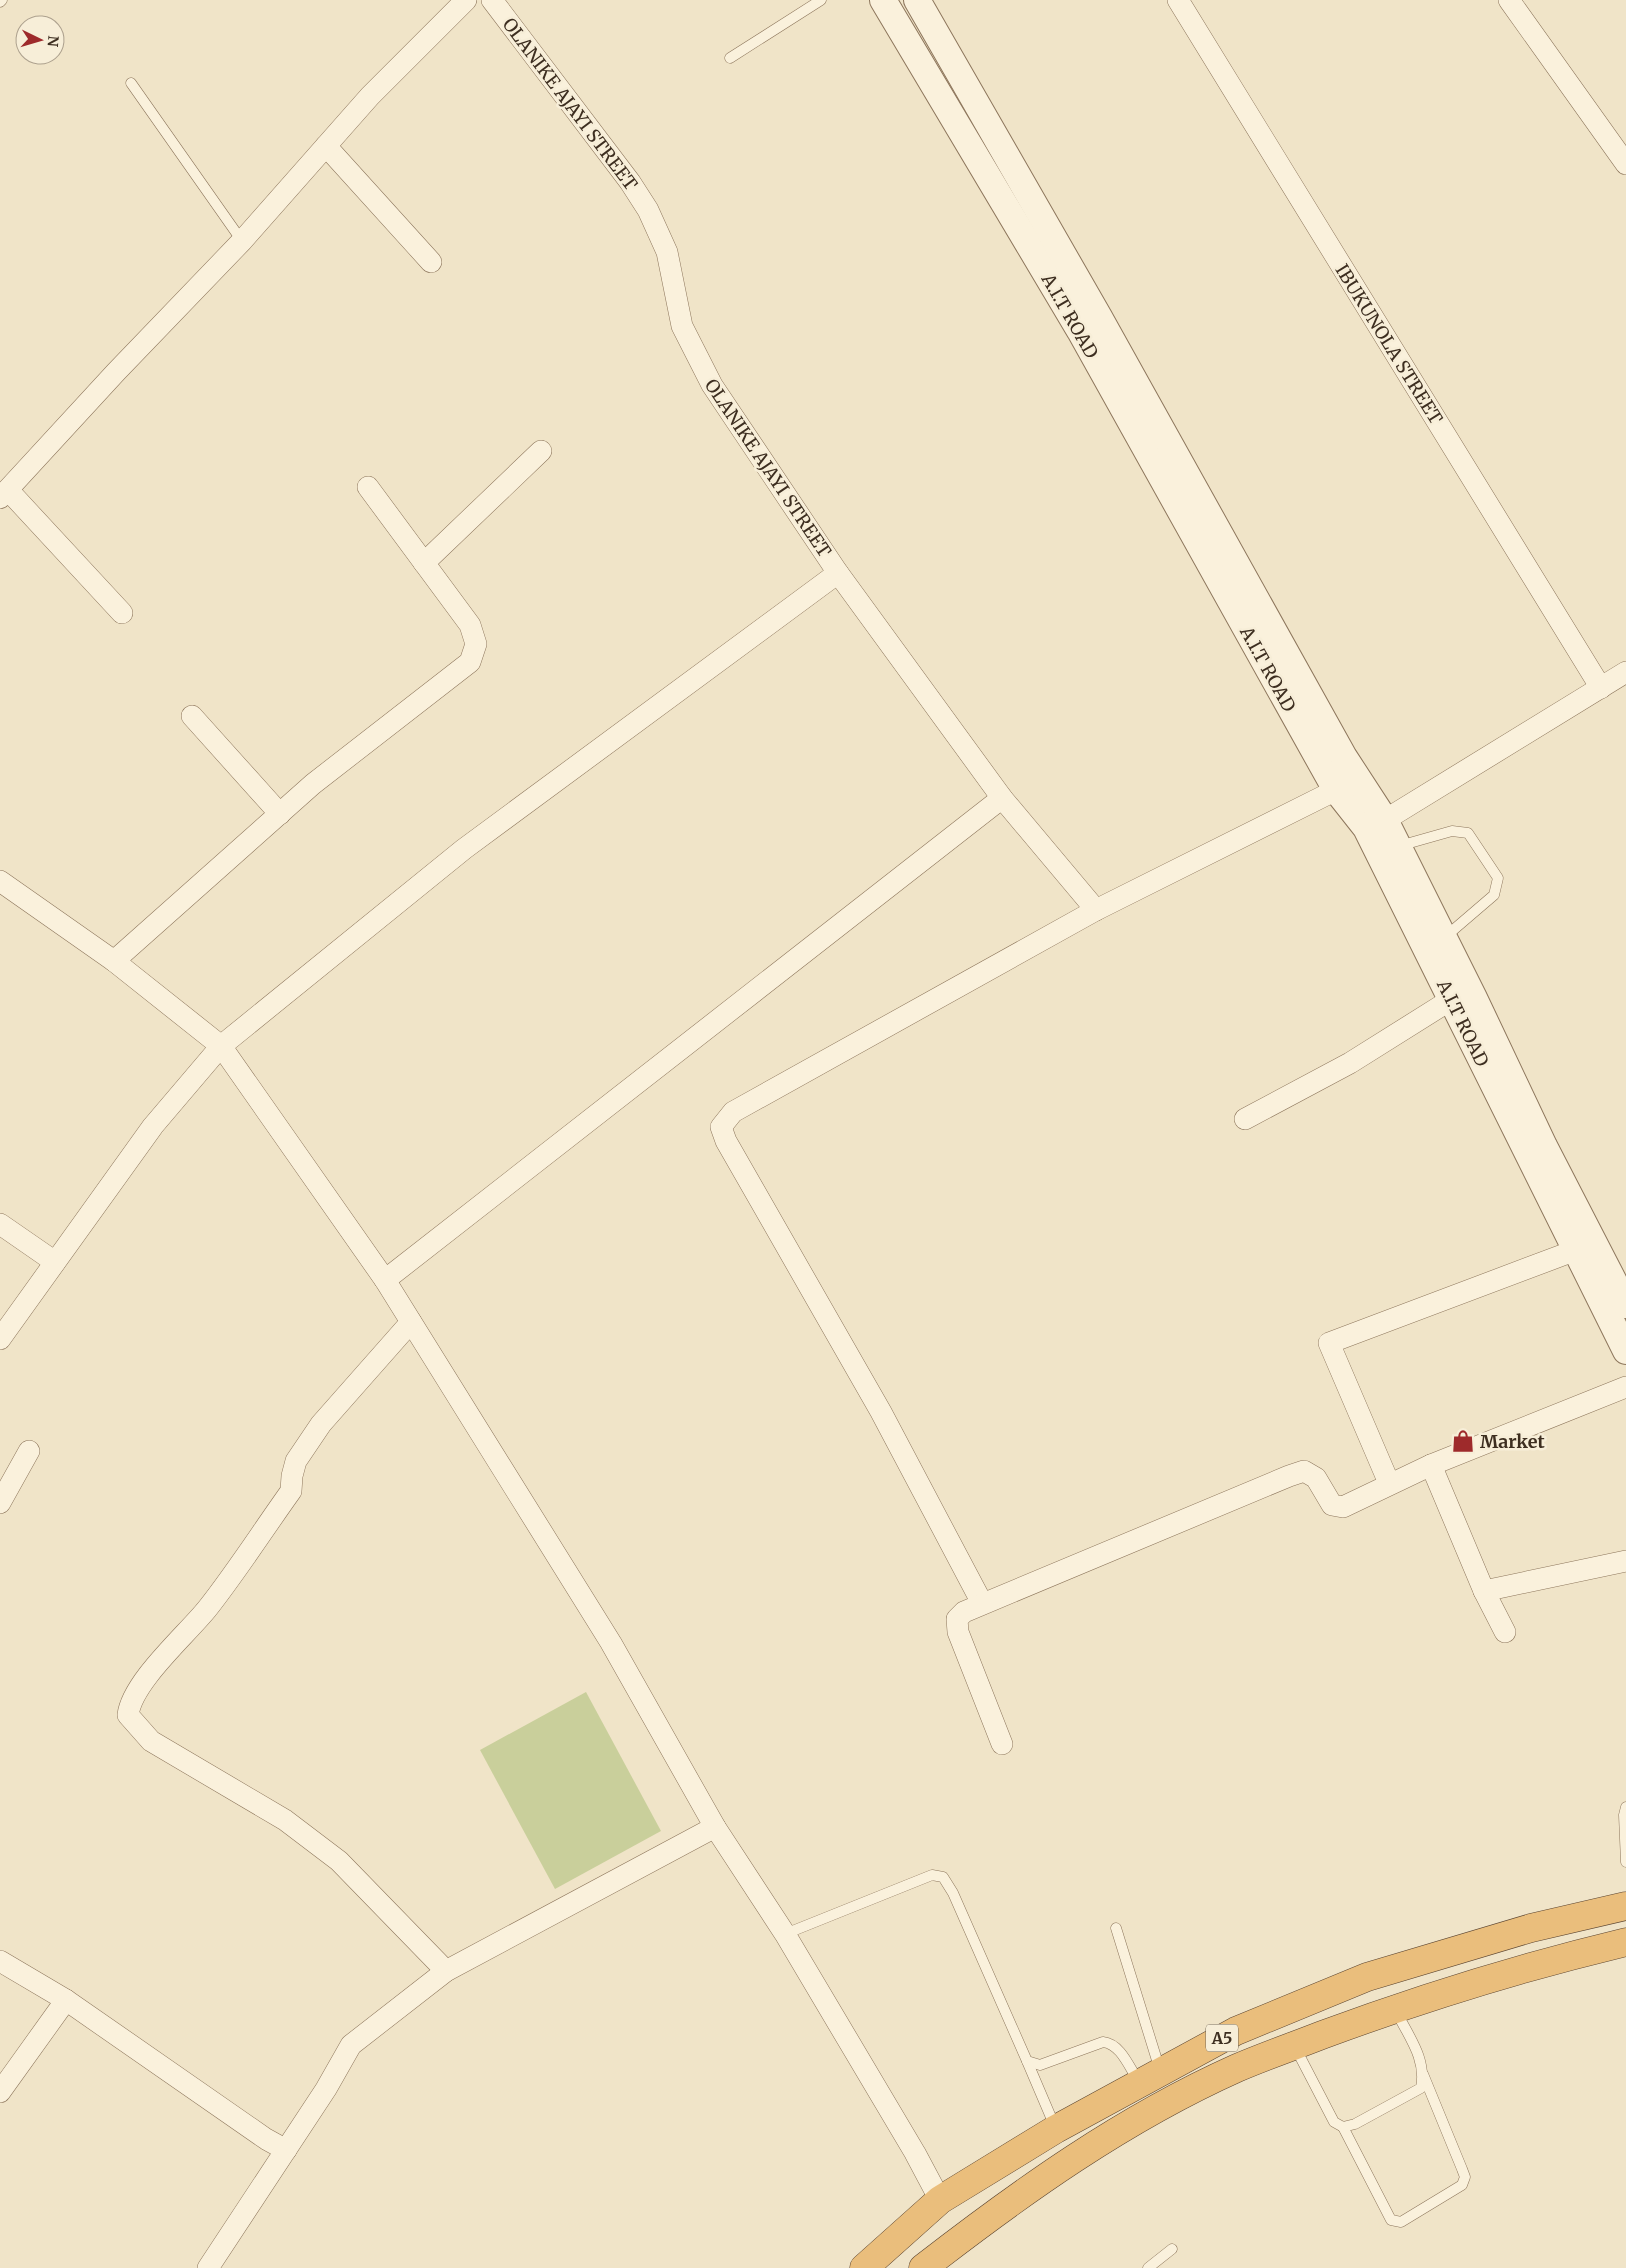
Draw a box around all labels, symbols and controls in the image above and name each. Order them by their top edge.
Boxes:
street label: OLANIKE AJAYI STREET [498,13,643,195]
north arrow [15,15,65,65]
text: N [44,35,62,47]
street label: IBUKUNOLA STREET [1330,260,1448,429]
street label: A.I.T ROAD [1036,269,1103,362]
street label: OLANIKE AJAYI STREET [700,375,836,562]
street label: A.I.T ROAD [1235,621,1301,716]
street label: A.I.T ROAD [1432,975,1494,1070]
shop icon: Market [1450,1428,1476,1454]
place label: Market [1480,1430,1545,1453]
road number: A5 [1206,2025,1238,2052]

